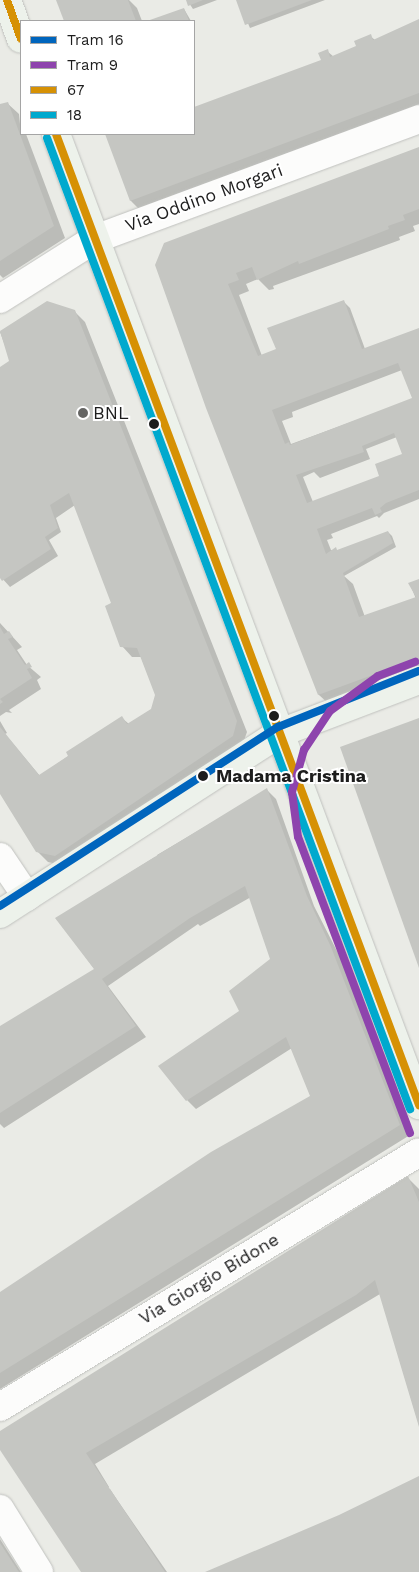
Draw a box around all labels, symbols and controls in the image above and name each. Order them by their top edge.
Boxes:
legend [20,20,195,135]
text: Tram 16 [67,31,124,49]
text: Tram 9 [67,56,118,74]
text: 67 [67,81,84,99]
text: 18 [67,106,82,124]
street label: Via Oddino Morgari [122,159,286,237]
place label: BNL [93,402,129,424]
marker: BNL [77,407,89,419]
unlabelled marker [149,419,159,429]
unlabelled marker [269,711,279,721]
place label: Madama Cristina [216,765,366,787]
marker: Madama Cristina [194,767,212,785]
street label: Via Giorgio Bidone [135,1229,283,1329]

